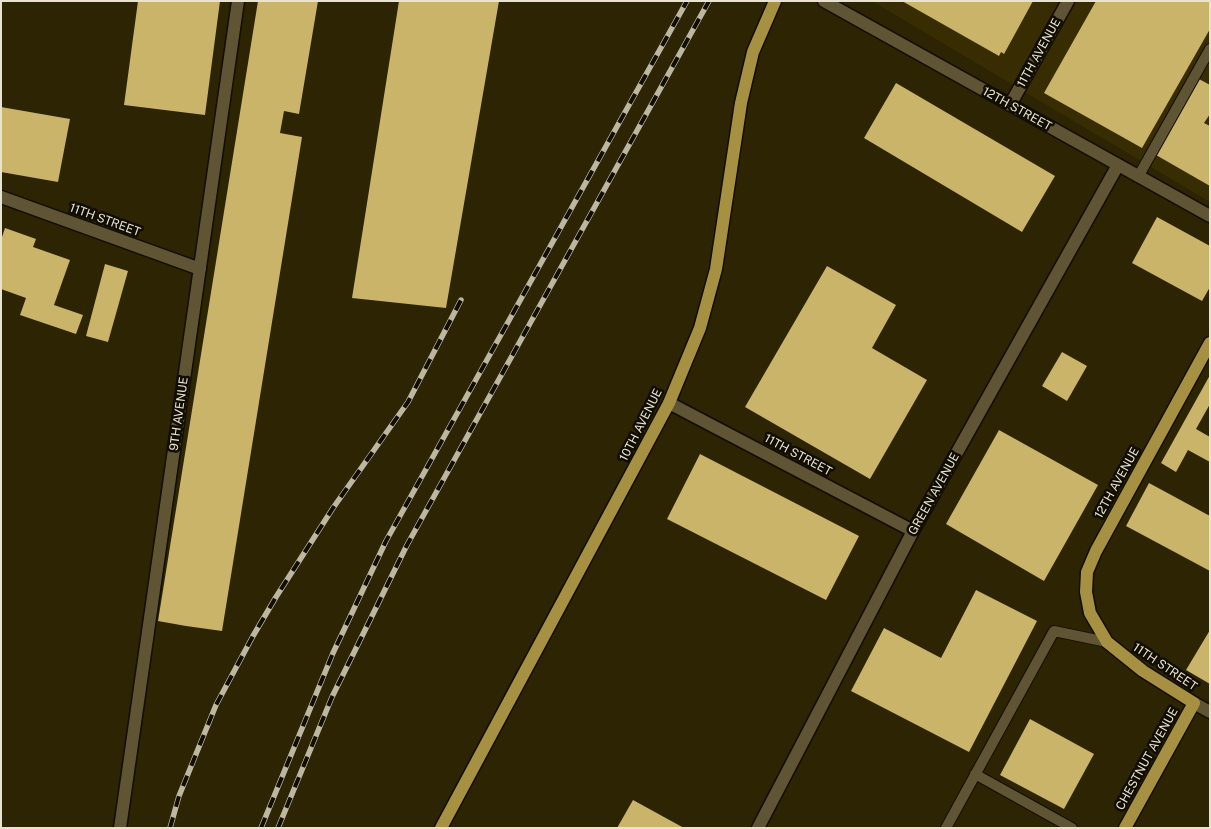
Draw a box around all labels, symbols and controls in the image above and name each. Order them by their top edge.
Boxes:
street label: 11TH AVENUE [1014,16,1064,90]
street label: 12TH STREET [980,84,1054,134]
street label: 11TH STREET [68,201,142,239]
street label: 9TH AVENUE [167,376,191,452]
street label: 10TH AVENUE [617,387,665,463]
street label: 11TH STREET [762,431,834,479]
street label: 12TH AVENUE [1092,445,1142,521]
street label: GREEN AVENUE [906,450,962,538]
street label: 11TH STREET [1130,640,1200,694]
street label: CHESTNUT AVENUE [1113,705,1181,813]

